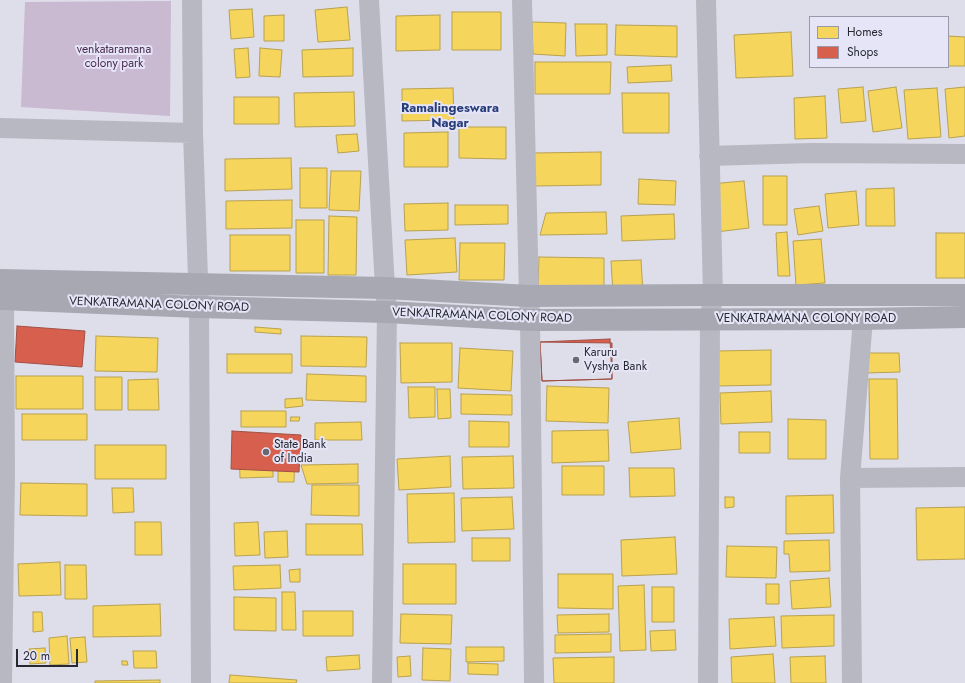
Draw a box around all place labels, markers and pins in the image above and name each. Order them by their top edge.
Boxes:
place label: Karuru Vyshya Bank [584,346,647,374]
marker: Karuru Vyshya Bank [571,355,581,365]
place label: State Bank of India [274,438,326,466]
marker: State Bank of India [261,447,271,457]

